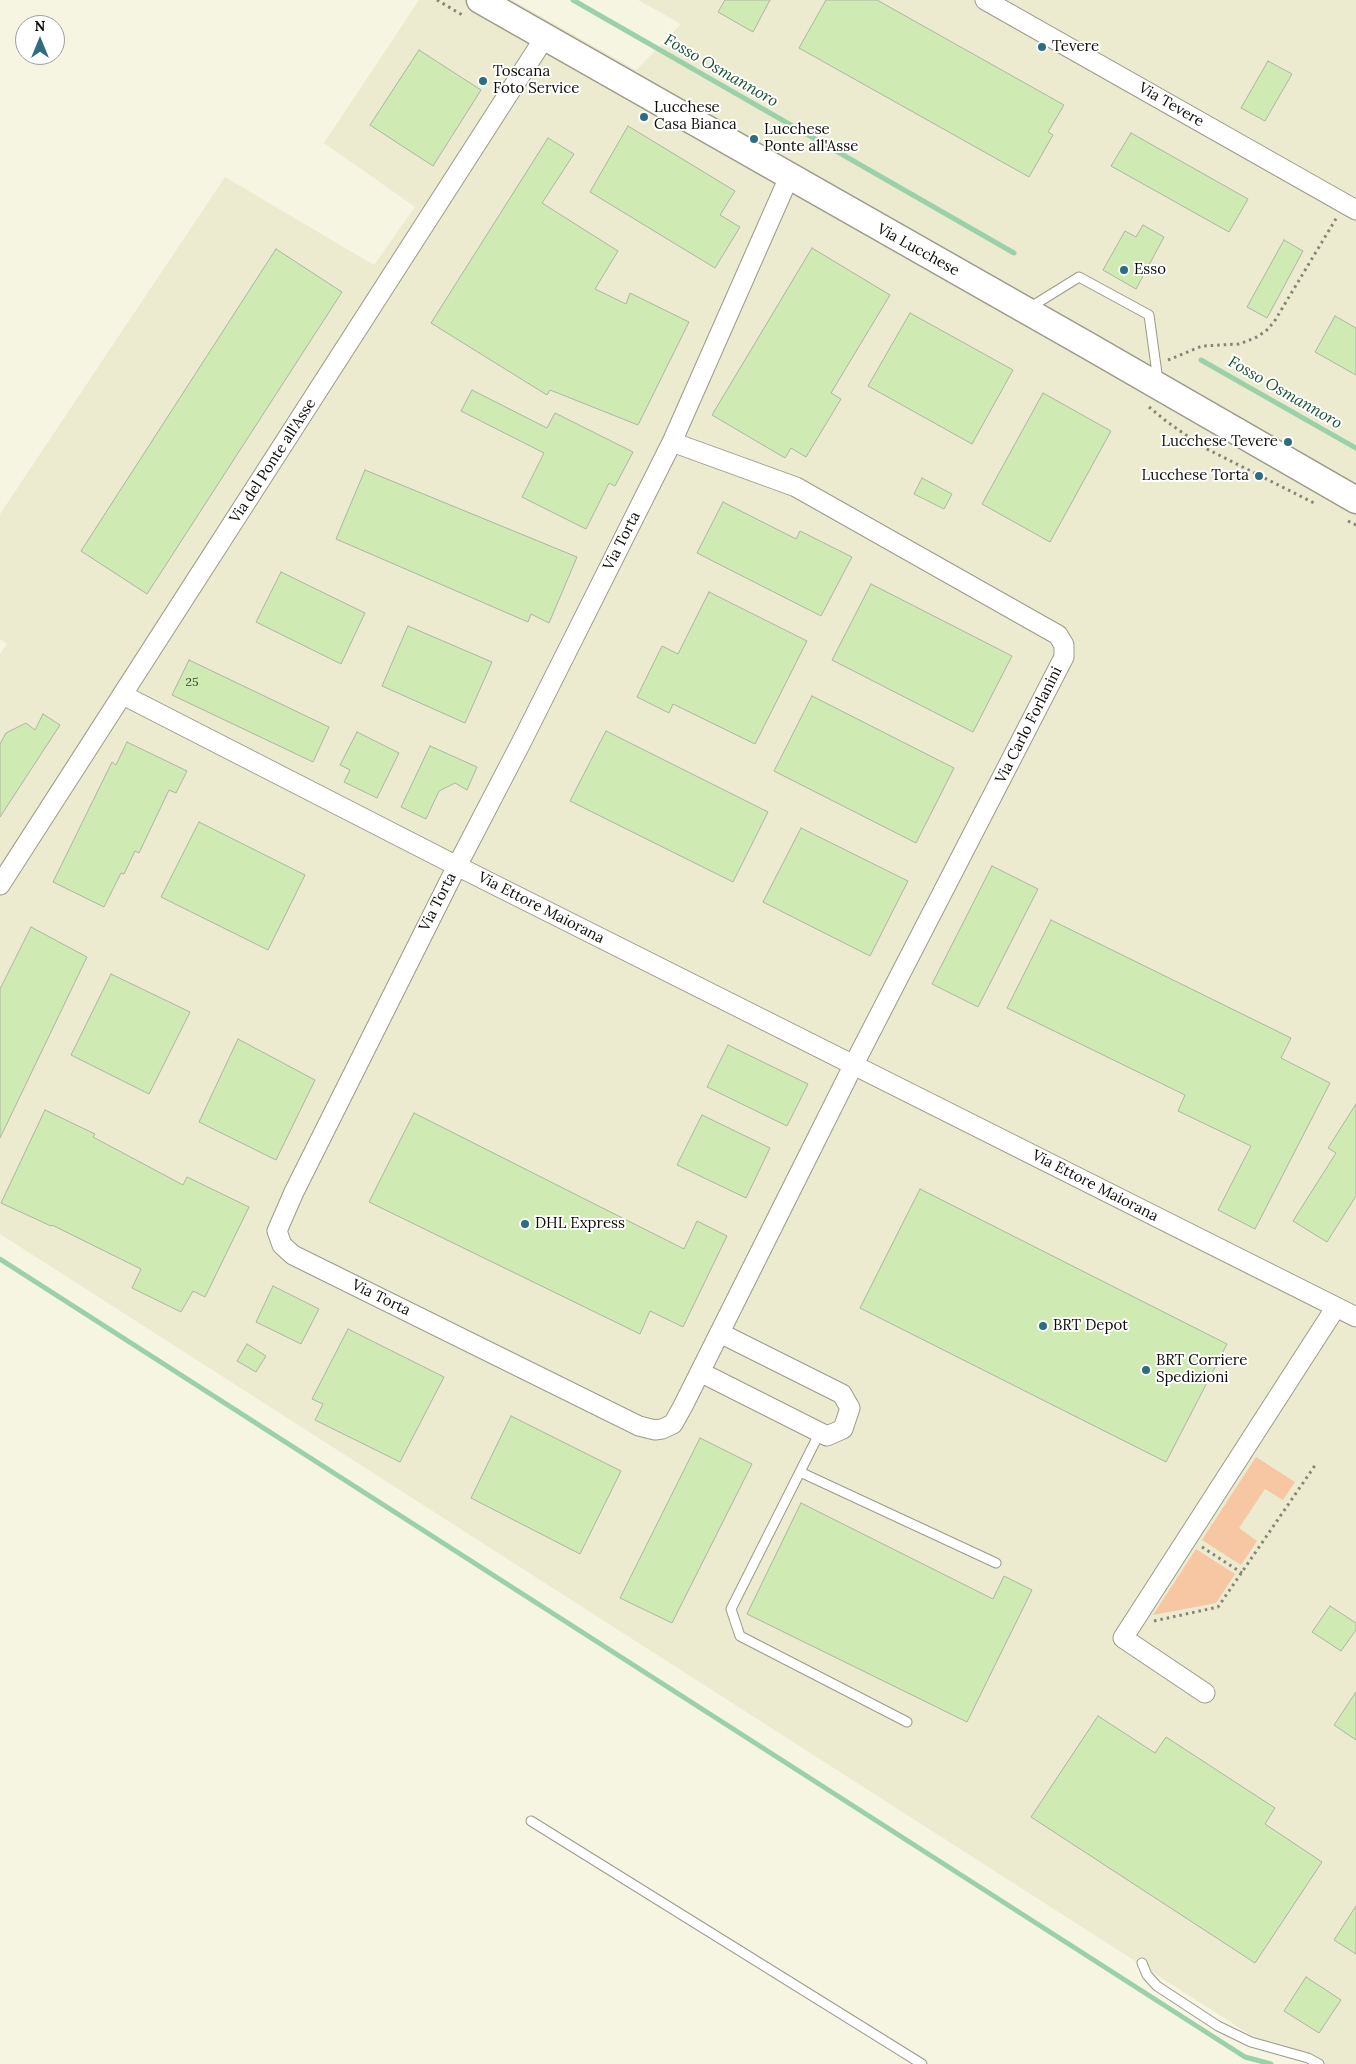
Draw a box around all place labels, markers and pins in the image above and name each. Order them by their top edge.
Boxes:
place label: Tevere [1052,38,1099,56]
marker: Tevere [1036,41,1048,53]
place label: Toscana Foto Service [493,63,579,98]
marker: Toscana Foto Service [477,75,489,87]
place label: Lucchese Casa Bianca [654,99,737,134]
marker: Lucchese Casa Bianca [638,111,650,123]
place label: Lucchese Ponte all'Asse [764,121,858,156]
marker: Lucchese Ponte all'Asse [748,133,760,145]
place label: Esso [1134,261,1166,279]
marker: Esso [1118,264,1130,276]
place label: Lucchese Tevere [1161,433,1278,451]
marker: Lucchese Tevere [1282,436,1294,448]
place label: Lucchese Torta [1142,467,1249,485]
marker: Lucchese Torta [1253,470,1265,482]
place label: DHL Express [535,1215,625,1233]
marker: DHL Express [519,1218,531,1230]
place label: BRT Depot [1053,1317,1128,1335]
marker: BRT Depot [1037,1320,1049,1332]
place label: BRT Corriere Spedizioni [1156,1352,1247,1387]
marker: BRT Corriere Spedizioni [1140,1364,1152,1376]

